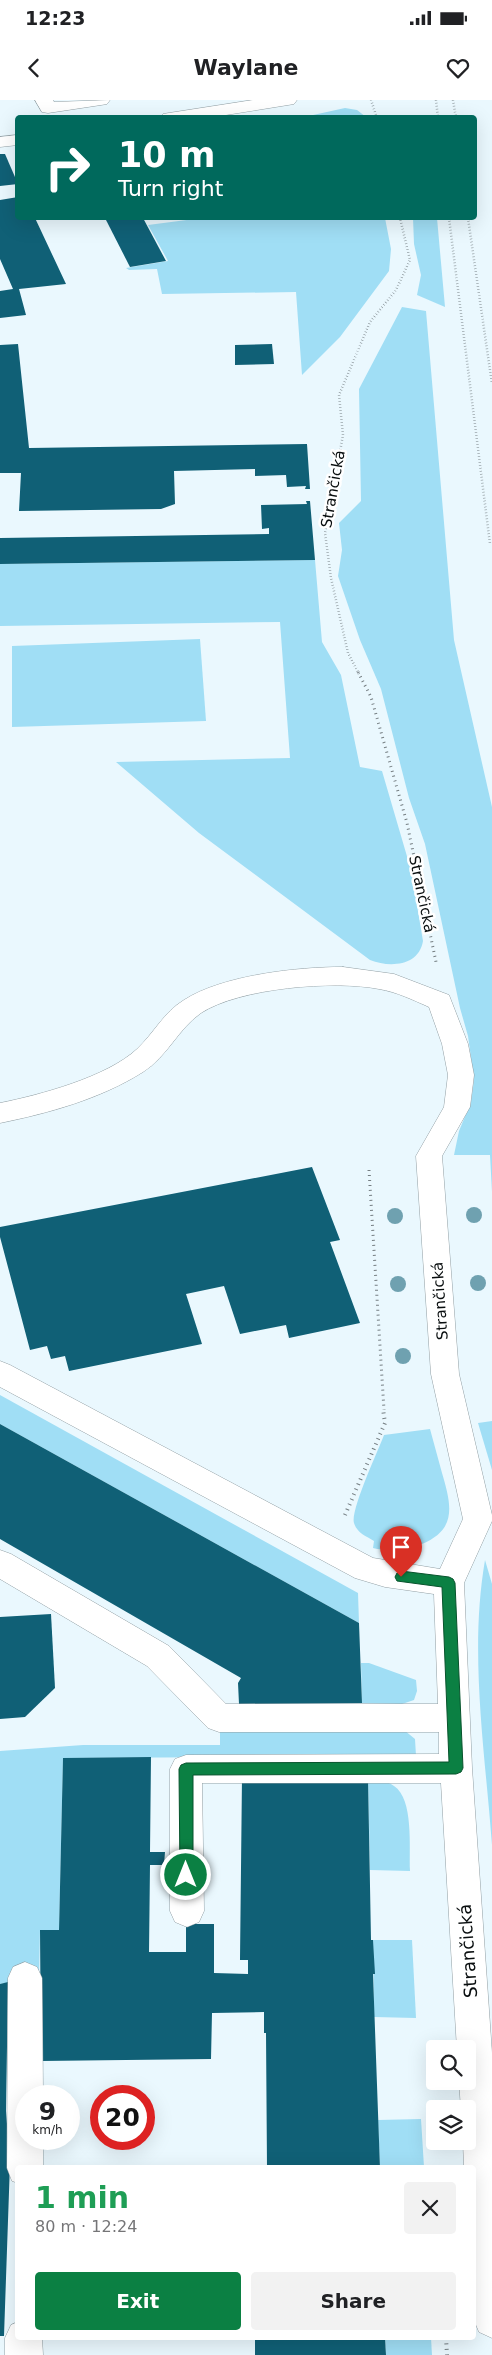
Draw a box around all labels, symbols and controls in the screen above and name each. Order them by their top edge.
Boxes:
text: 12:23 [25,7,85,29]
icon: back [20,54,48,82]
icon: heart [444,54,472,82]
text: Waylane [194,55,298,80]
icon: right [35,135,100,200]
text: 10 m [118,135,215,175]
text: Turn right [118,176,223,201]
street label: Strančická [317,449,349,529]
street label: Strančická [405,854,439,934]
street label: Strančická [428,1261,452,1341]
pin [380,1526,422,1577]
icon: arrive [387,1533,415,1561]
position arrow [159,1848,211,1900]
street label: Strančická [454,1903,481,1999]
map controls [426,2040,476,2150]
button: search [426,2040,476,2090]
speed limit sign: 20 [90,2085,155,2150]
text: 9 [39,2097,56,2126]
button: layers [426,2100,476,2150]
text: km/h [32,2123,63,2137]
text: 1 min [35,2180,129,2215]
button: close [404,2182,456,2234]
text: 80 m · 12:24 [35,2217,137,2236]
button: Exit [35,2272,241,2330]
button: Share [251,2272,456,2330]

